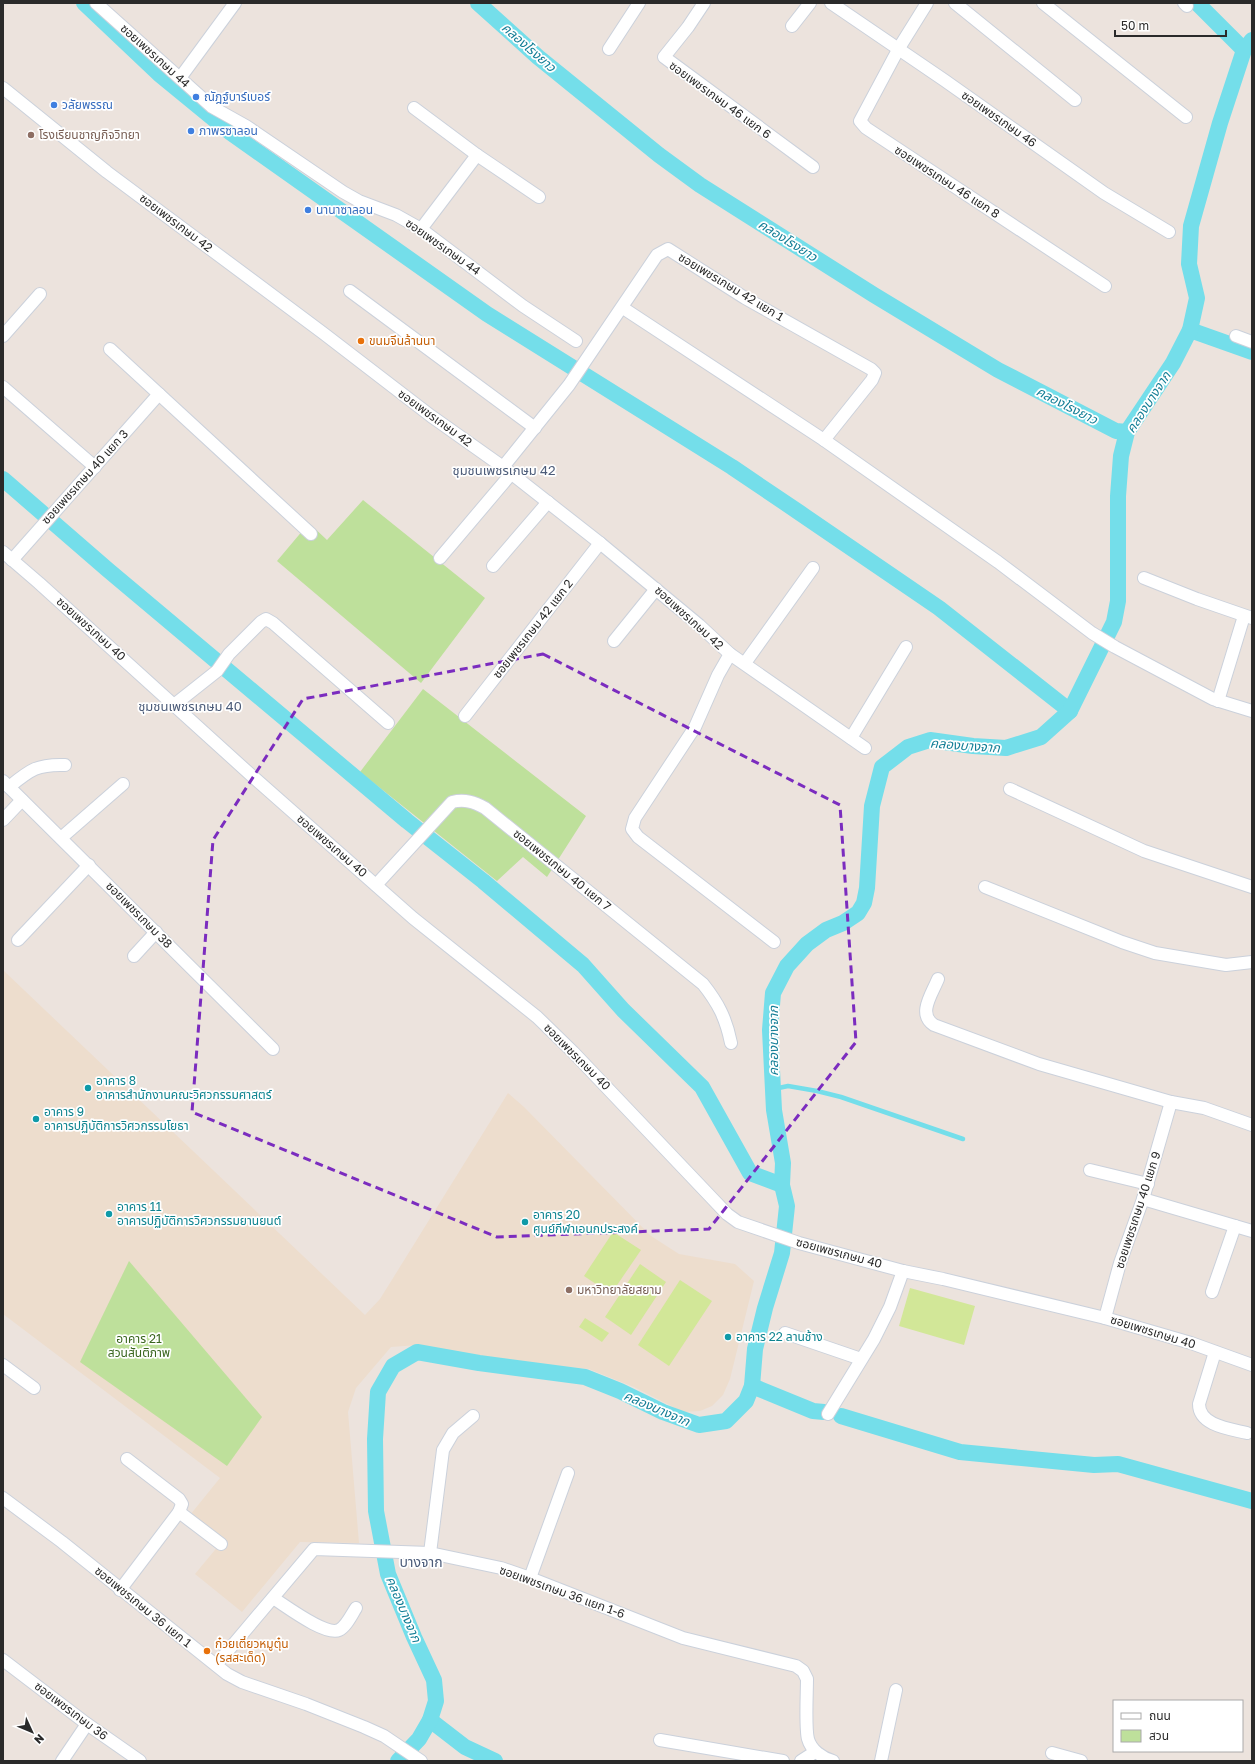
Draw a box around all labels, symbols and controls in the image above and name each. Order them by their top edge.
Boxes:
scale bar [1115,12,1226,38]
text: 50 m [1121,18,1149,33]
water label: คลองโรงยาว [499,19,560,75]
street label: ซอยเพชรเกษม 44 [118,21,193,91]
street label: ซอยเพชรเกษม 46 แยก 6 [666,58,774,142]
street label: ซอยเพชรเกษม 46 [959,87,1040,150]
place label: ณัฎฐ์บาร์เบอร์ [204,89,271,104]
marker: ณัฎฐ์บาร์เบอร์ [191,92,201,102]
place label: วลัยพรรณ [62,97,113,112]
marker: วลัยพรรณ [49,100,59,110]
place label: ภาพรซาลอน [199,123,258,138]
marker: ภาพรซาลอน [186,126,196,136]
place label: โรงเรียนชาญกิจวิทยา [39,127,140,142]
marker: โรงเรียนชาญกิจวิทยา [26,130,36,140]
street label: ซอยเพชรเกษม 46 แยก 8 [892,142,1003,221]
street label: ซอยเพชรเกษม 42 [137,190,216,255]
place label: นานาซาลอน [316,202,373,217]
marker: นานาซาลอน [303,205,313,215]
street label: ซอยเพชรเกษม 44 [403,215,484,278]
water label: คลองโรงยาว [756,216,821,265]
street label: ซอยเพชรเกษม 42 แยก 1 [676,249,787,324]
place label: ขนมจีนล้านนา [369,333,435,348]
marker: ขนมจีนล้านนา [356,336,366,346]
water label: คลองบางจาก [1122,367,1174,436]
water label: คลองโรงยาว [1034,383,1101,427]
street label: ซอยเพชรเกษม 42 [395,386,475,450]
street label: ซอยเพชรเกษม 40 แยก 3 [38,426,131,527]
district label: ชุมชนเพชรเกษม 42 [452,462,556,478]
street label: ซอยเพชรเกษม 42 แยก 2 [489,576,576,681]
street label: ซอยเพชรเกษม 42 [652,583,727,653]
street label: ซอยเพชรเกษม 40 [53,593,129,664]
district label: ชุมชนเพชรเกษม 40 [138,698,242,714]
water label: คลองบางจาก [930,735,1002,756]
street label: ซอยเพชรเกษม 40 [294,811,371,880]
street label: ซอยเพชรเกษม 40 แยก 7 [510,826,614,914]
street label: ซอยเพชรเกษม 38 [103,878,176,951]
water label: คลองบางจาก [765,1005,781,1076]
street label: ซอยเพชรเกษม 40 [541,1020,614,1093]
place label: อาคาร 8 อาคารสำนักงานคณะวิศวกรรมศาสตร์ [96,1073,272,1102]
marker: อาคาร 8 อาคารสำนักงานคณะวิศวกรรมศาสตร์ [83,1083,93,1093]
place label: อาคาร 9 อาคารปฏิบัติการวิศวกรรมโยธา [44,1104,189,1133]
marker: อาคาร 9 อาคารปฏิบัติการวิศวกรรมโยธา [31,1114,41,1124]
street label: ซอยเพชรเกษม 40 แยก 9 [1111,1149,1164,1270]
place label: อาคาร 11 อาคารปฏิบัติการวิศวกรรมยานยนต์ [117,1199,281,1228]
place label: อาคาร 20 ศูนย์กีฬาเอนกประสงค์ [533,1207,638,1236]
marker: อาคาร 11 อาคารปฏิบัติการวิศวกรรมยานยนต์ [104,1209,114,1219]
marker: อาคาร 20 ศูนย์กีฬาเอนกประสงค์ [520,1217,530,1227]
street label: ซอยเพชรเกษม 40 [795,1234,884,1271]
place label: มหาวิทยาลัยสยาม [577,1282,662,1297]
marker: มหาวิทยาลัยสยาม [564,1285,574,1295]
street label: ซอยเพชรเกษม 40 [1109,1311,1198,1352]
place label: อาคาร 22 ลานช้าง [736,1329,823,1344]
park label: อาคาร 21 สวนสันติภาพ [108,1331,170,1360]
marker: อาคาร 22 ลานช้าง [723,1332,733,1342]
water label: คลองบางจาก [622,1387,693,1429]
district label: บางจาก [399,1553,443,1570]
street label: ซอยเพชรเกษม 36 แยก 1-6 [497,1562,627,1621]
street label: ซอยเพชรเกษม 36 แยก 1 [92,1563,195,1650]
water label: คลองบางจาก [383,1574,425,1645]
place label: ก๋วยเตี๋ยวหมูตุ๋น (รสสะเด็ด) [215,1635,289,1665]
marker: ก๋วยเตี๋ยวหมูตุ๋น (รสสะเด็ด) [202,1646,212,1656]
street label: ซอยเพชรเกษม 36 [32,1678,111,1743]
legend [1113,1700,1243,1752]
text: ถนน [1149,1708,1171,1723]
north arrow [12,1712,52,1752]
text: สวน [1149,1728,1169,1743]
text: N [32,1732,47,1747]

